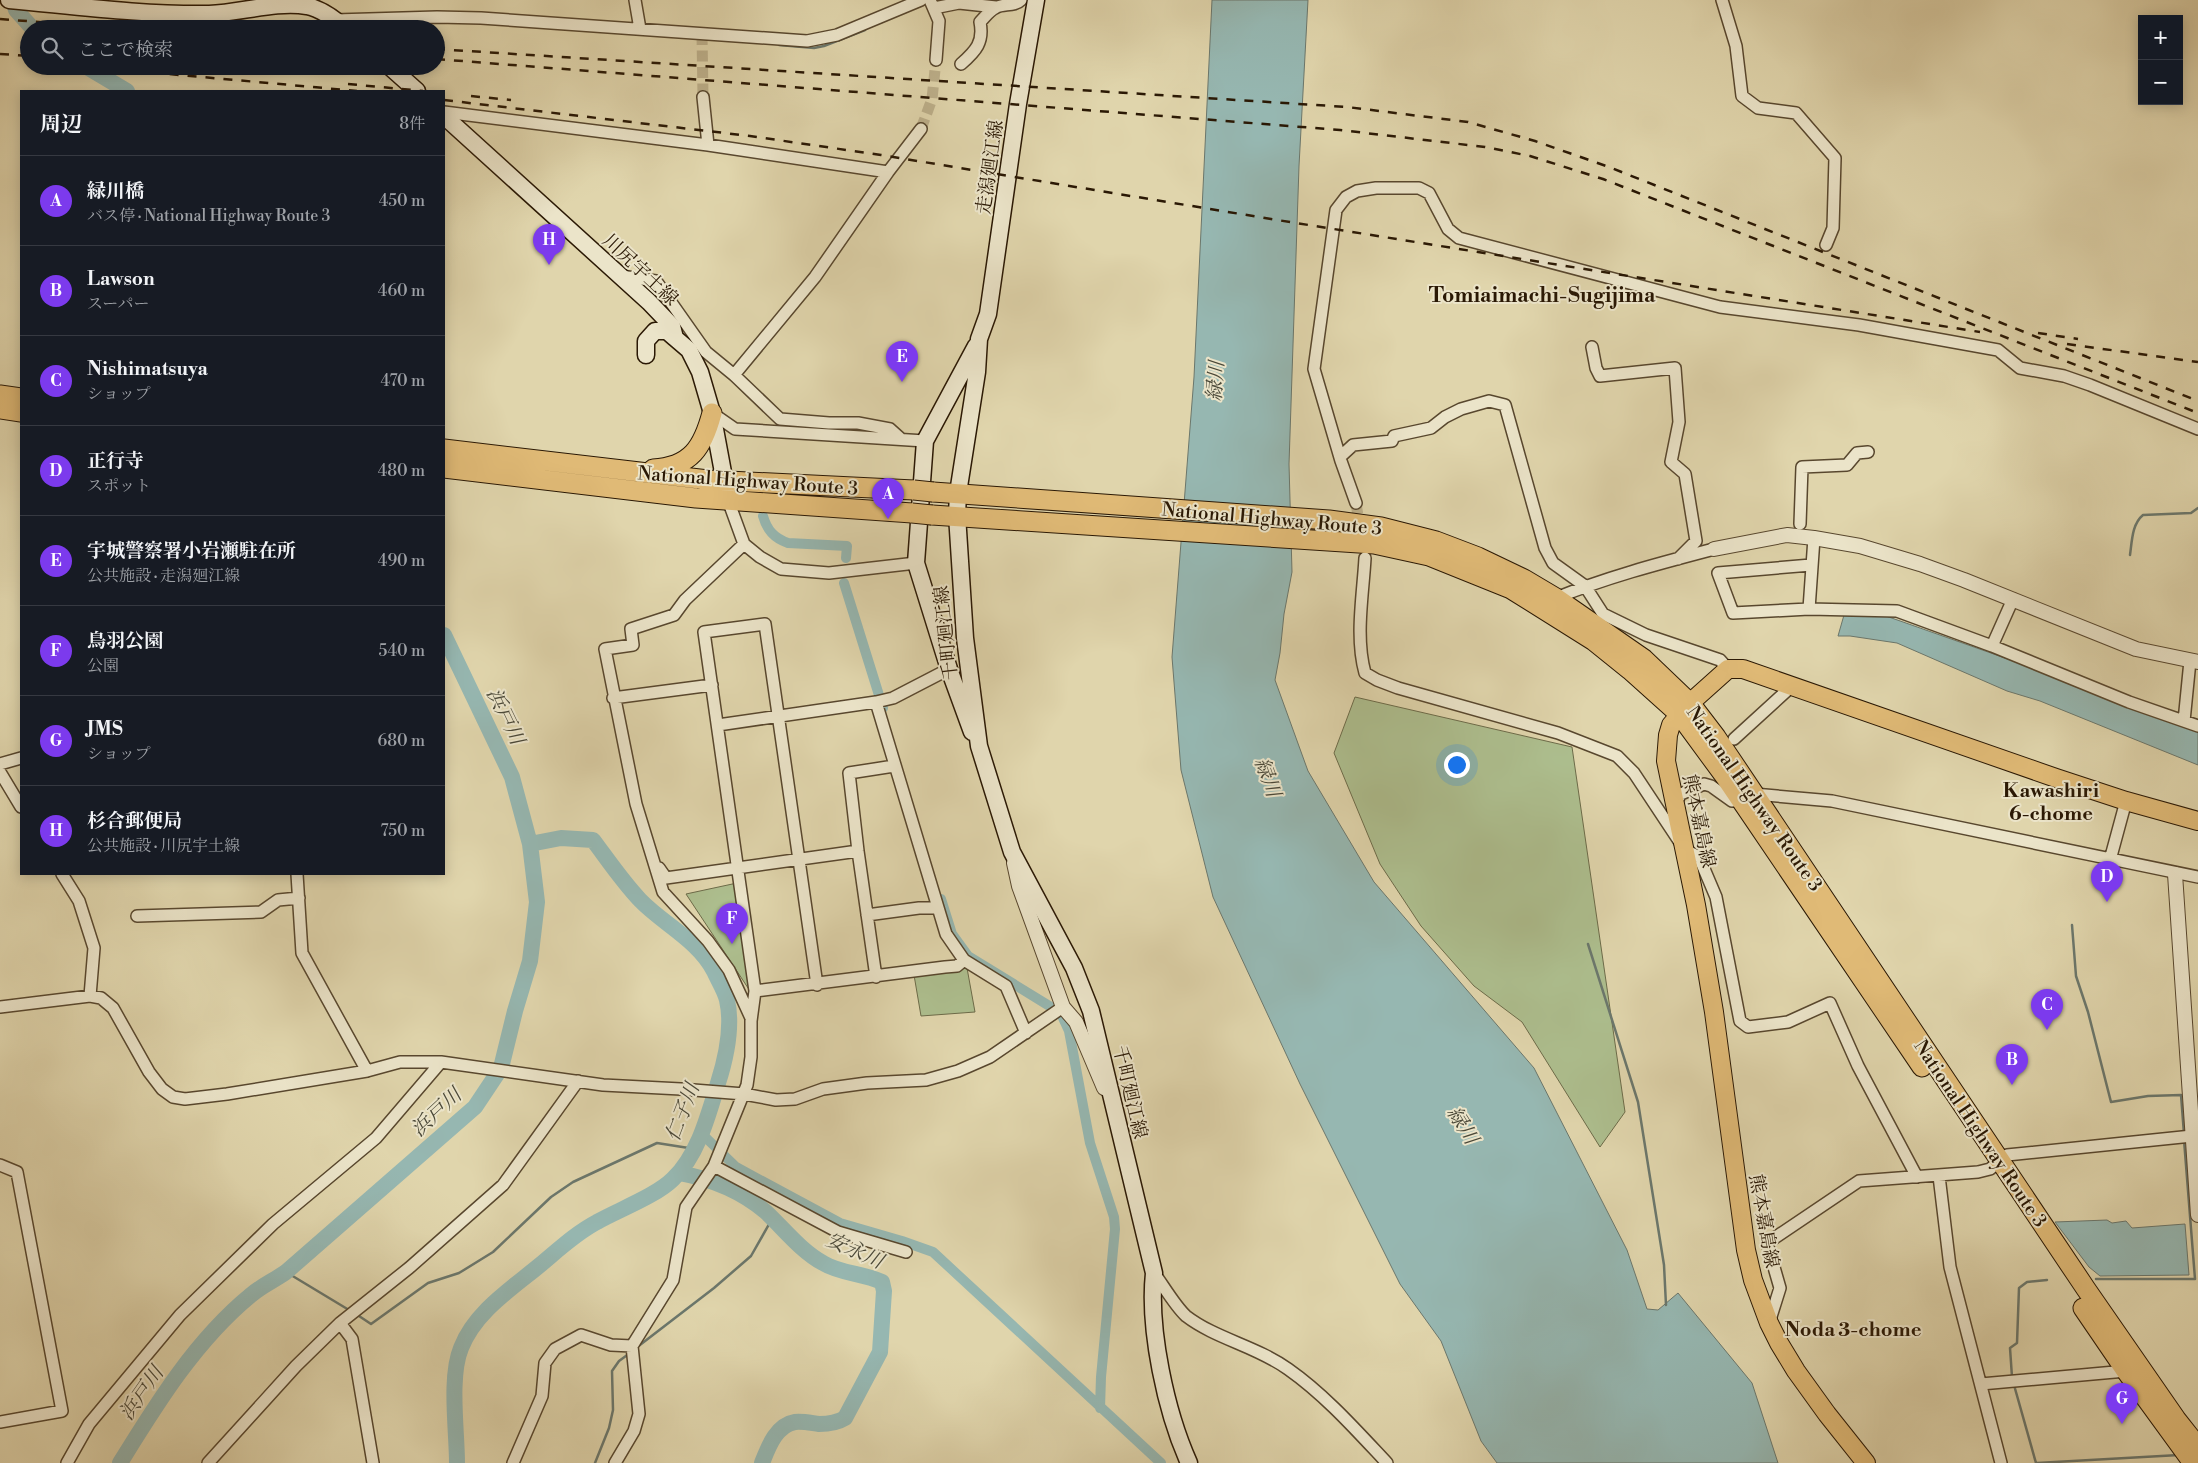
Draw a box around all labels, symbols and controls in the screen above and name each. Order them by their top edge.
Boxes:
map controls [2138,15,2183,105]
button: + [2138,15,2183,60]
search box [20,20,445,75]
icon: search [38,34,66,62]
text: ここで検索 [78,38,173,62]
button: − [2138,60,2183,105]
text: 周辺 [40,112,82,138]
text: 8件 [399,114,425,134]
street label: 走潟廻江線 [971,118,1008,216]
text: 緑川橋 [87,179,144,203]
text: A [50,191,62,211]
text: 450 m [379,191,425,211]
text: バス停 · National Highway Route 3 [87,206,330,226]
pin: H [533,224,565,265]
street label: 川尻宇土線 [597,229,683,311]
text: Lawson [87,267,155,291]
text: B [50,281,62,301]
text: 460 m [378,281,425,301]
district label: Tomiaimachi-Sugijima [1429,283,1656,309]
text: スーパー [87,294,149,314]
pin: E [886,341,918,382]
text: Nishimatsuya [87,357,208,381]
water label: 緑川 [1203,358,1231,402]
text: C [50,371,62,391]
text: 470 m [381,371,425,391]
text: ショップ [87,384,151,404]
text: 正行寺 [87,449,144,473]
text: D [50,461,62,481]
text: 480 m [378,461,425,481]
street label: National Highway Route 3 [637,461,859,501]
text: スポット [87,476,151,496]
pin: A [872,478,904,519]
street label: National Highway Route 3 [1161,497,1383,541]
text: 宇城警察署小岩瀬駐在所 [87,539,296,563]
text: E [50,551,62,571]
text: 490 m [378,551,425,571]
text: 公共施設 · 走潟廻江線 [87,566,240,586]
street label: 千町廻江線 [929,584,963,681]
text: 鳥羽公園 [87,629,163,653]
text: F [50,641,62,661]
text: 540 m [378,641,425,661]
text: 公園 [87,656,119,676]
water label: 浜戸川 [480,684,530,751]
street label: National Highway Route 3 [1681,701,1827,896]
text: JMS [87,717,123,741]
text: G [50,731,62,751]
text: 680 m [378,731,425,751]
text: ショップ [87,744,151,764]
your location [1444,752,1470,778]
water label: 緑川 [1248,754,1286,802]
street label: 熊本嘉島線 [1677,772,1721,870]
district label: Kawashiri 6-chome [2003,779,2100,827]
text: 杉合郵便局 [87,809,182,833]
text: H [49,821,63,841]
text: 750 m [381,821,425,841]
text: 公共施設 · 川尻宇土線 [87,836,240,856]
pin: D [2091,861,2123,902]
pin: F [716,903,748,944]
pin: C [2031,989,2063,1030]
street label: National Highway Route 3 [1908,1035,2052,1232]
street label: 千町廻江線 [1108,1043,1152,1141]
pin: B [1996,1044,2028,1085]
water label: 仁子川 [661,1078,707,1145]
water label: 浜戸川 [407,1082,469,1143]
water label: 緑川 [1441,1102,1484,1151]
street label: 熊本嘉島線 [1744,1172,1784,1270]
water label: 安永川 [822,1228,889,1276]
district label: Noda 3-chome [1784,1318,1922,1343]
water label: 浜戸川 [115,1360,171,1426]
pin: G [2106,1383,2138,1424]

